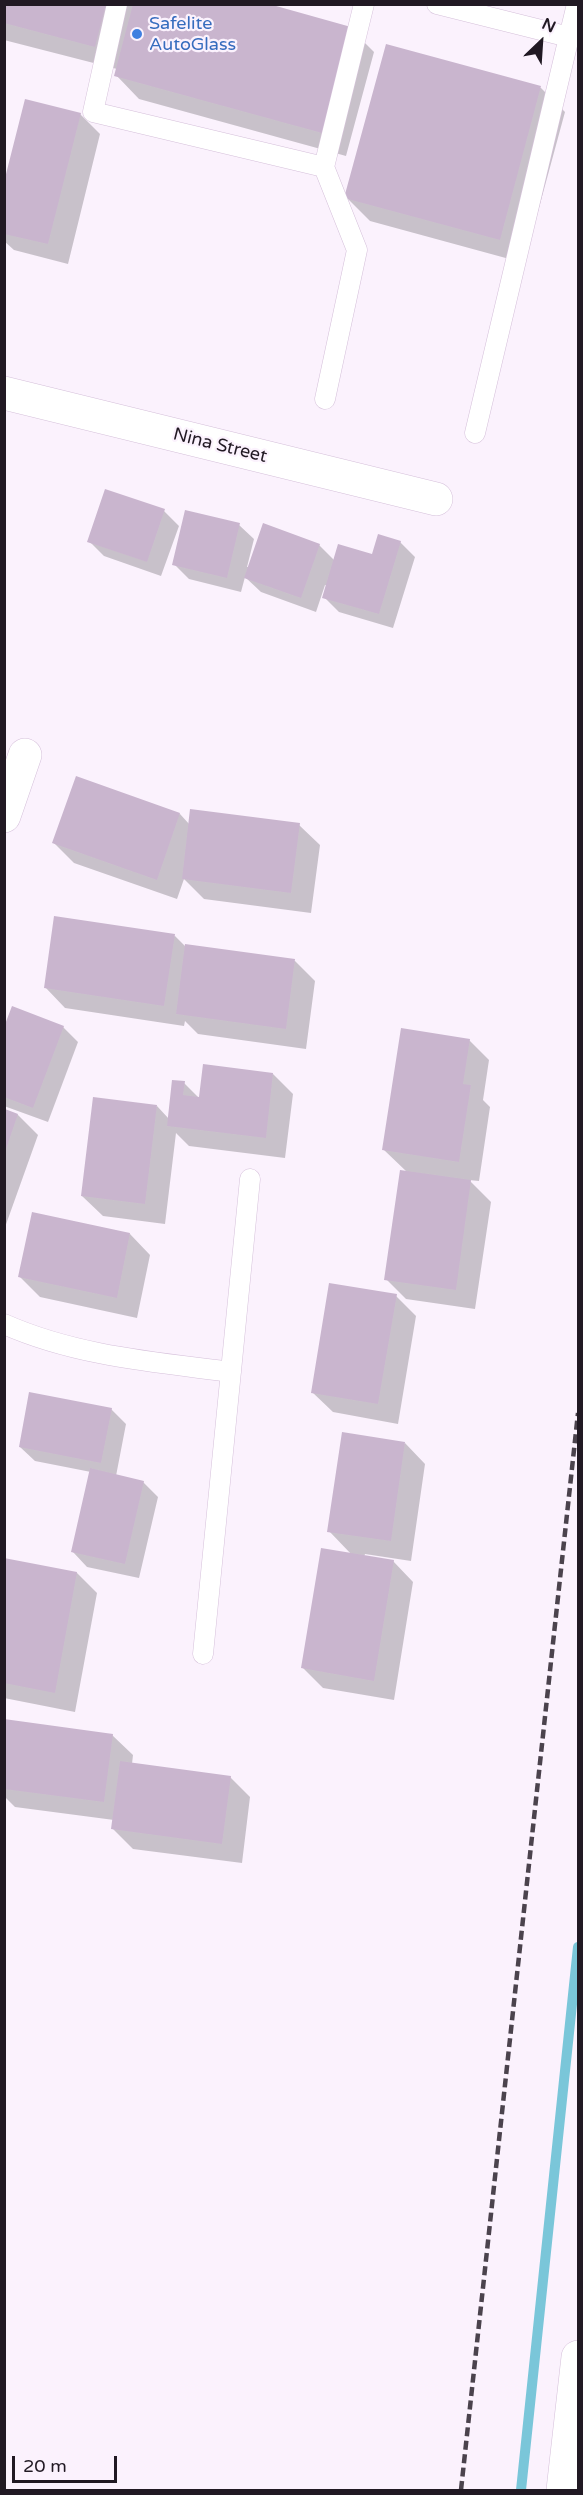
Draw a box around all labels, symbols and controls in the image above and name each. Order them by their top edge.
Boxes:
north arrow [511,12,571,72]
place label: Safelite AutoGlass [149,13,236,56]
text: N [539,14,559,37]
marker: Safelite AutoGlass [130,27,144,41]
street label: Nina Street [171,424,269,468]
scale bar [15,2444,120,2482]
text: 20 m [23,2455,67,2477]

